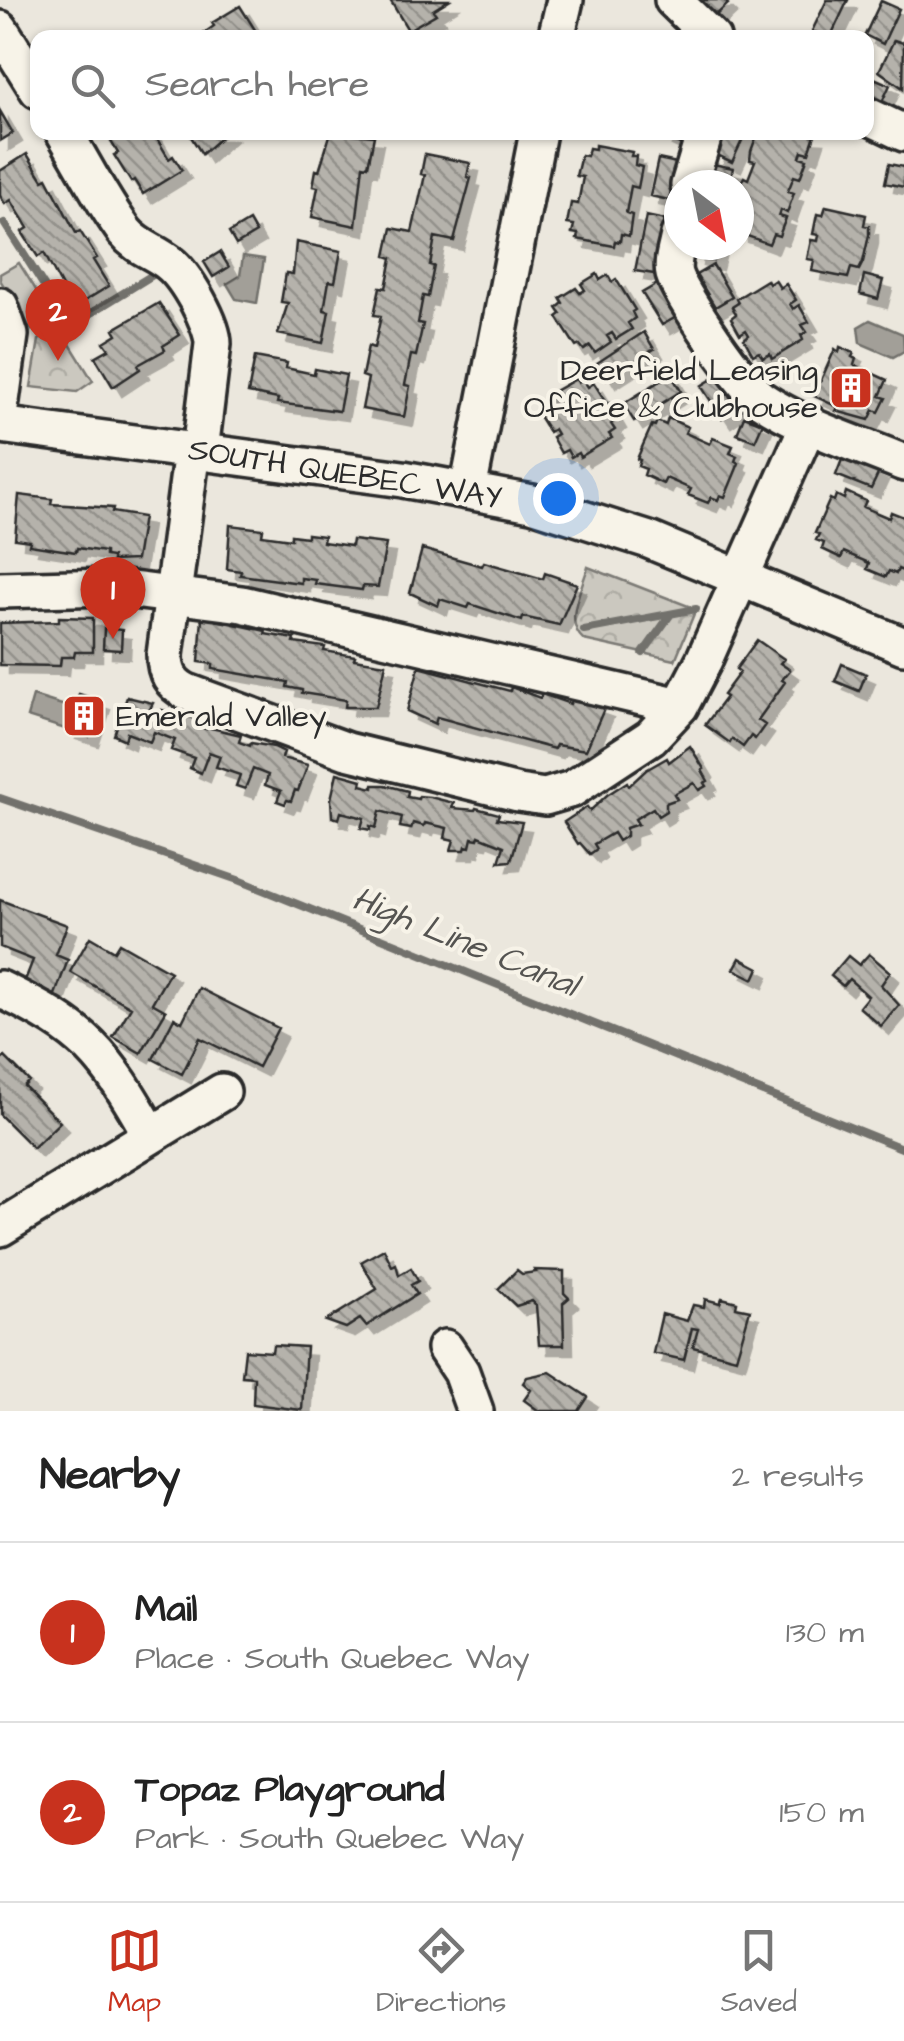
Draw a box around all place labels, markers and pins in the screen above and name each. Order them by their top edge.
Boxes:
pin: 2 [26,278,90,361]
place label: Deerfield Leasing Office & Clubhouse [524,348,818,430]
building icon: Deerfield Leasing Office & Clubhouse [828,365,874,411]
pin: 1 [80,556,146,639]
building icon: Emerald Valley [61,693,107,739]
place label: Emerald Valley [116,694,327,739]

